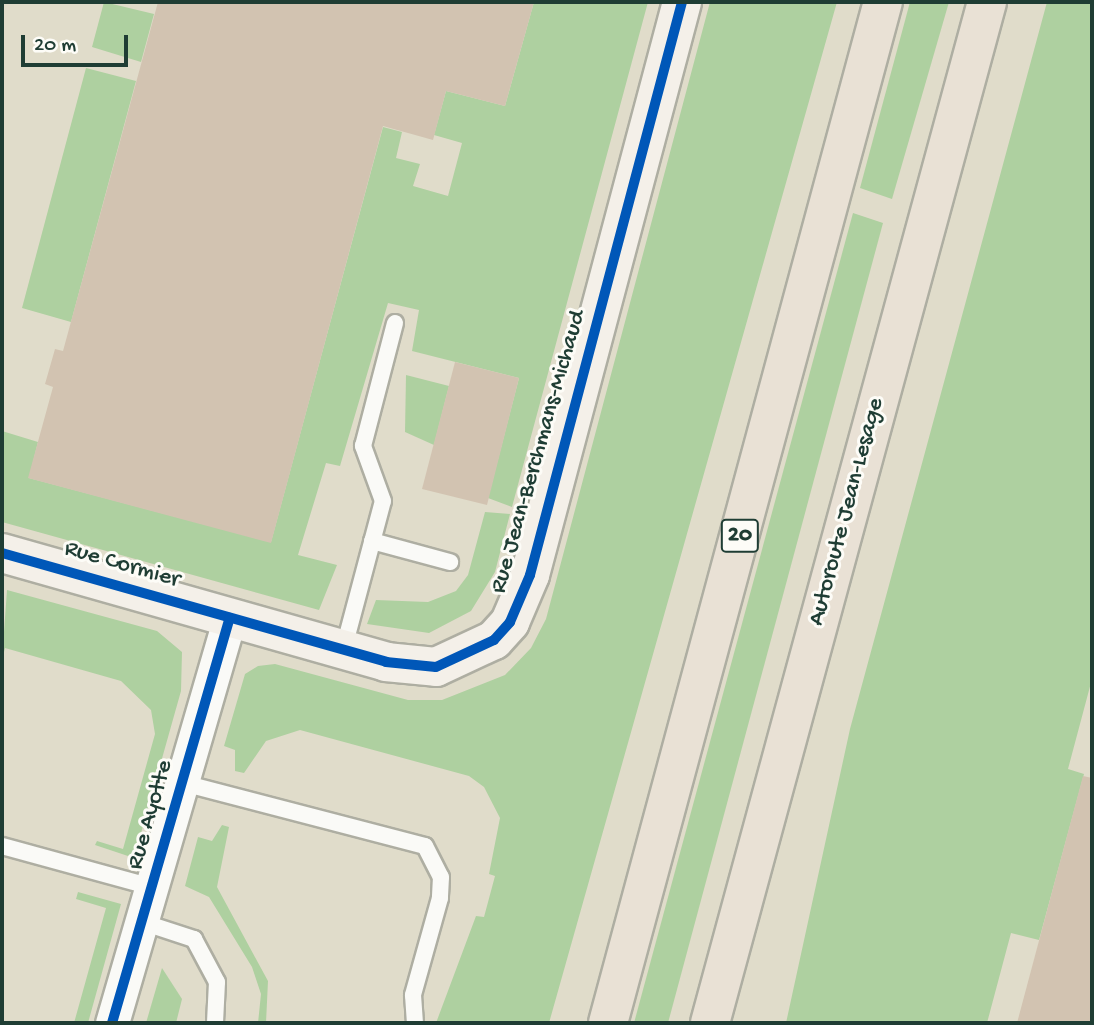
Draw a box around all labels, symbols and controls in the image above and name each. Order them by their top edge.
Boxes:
scale bar [24,21,131,65]
text: 20 m [34,34,76,59]
street label: Rue Jean-Berchmans-Michaud [485,307,593,597]
street label: Autoroute Jean-Lesage [803,395,891,629]
road number: 20 [721,516,759,556]
street label: Rue Cormier [61,535,183,595]
street label: Rue Ayotte [122,757,180,873]

